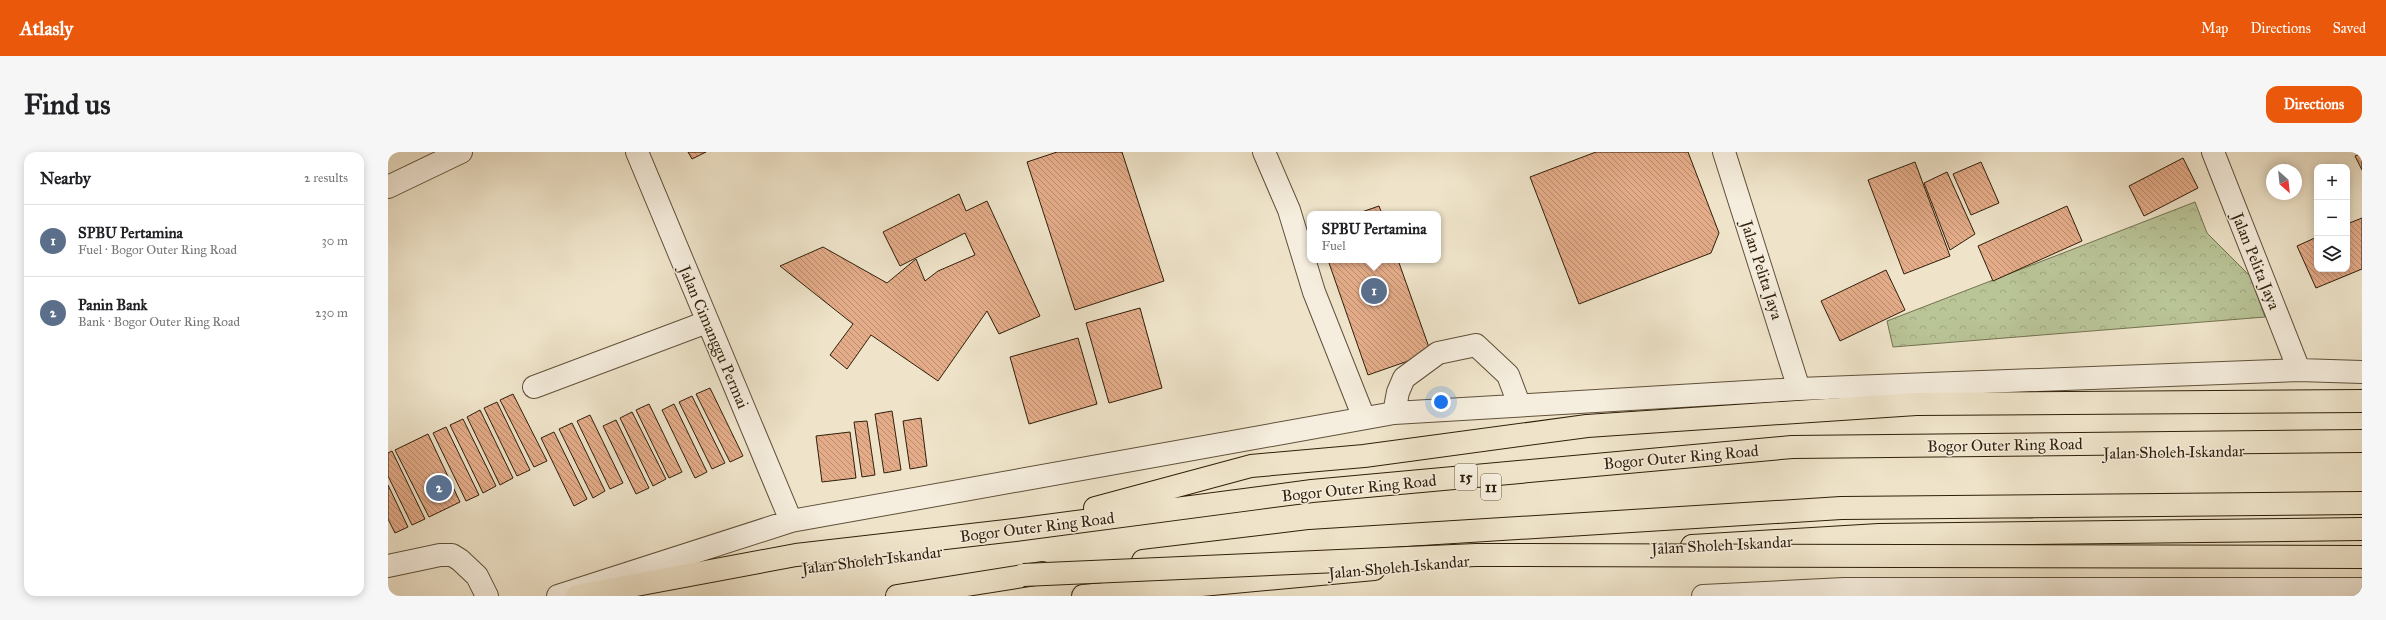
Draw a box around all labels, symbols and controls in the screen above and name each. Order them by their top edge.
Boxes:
text: Atlasly [20,17,73,40]
text: Map [2201,20,2228,37]
text: Directions [2250,20,2311,37]
text: Saved [2333,20,2366,37]
button: Directions [2266,86,2362,123]
text: Find us [24,87,110,122]
north arrow [2266,164,2302,200]
map controls [2314,164,2350,272]
button: + [2314,164,2350,200]
text: Nearby [40,168,91,189]
text: 2 results [304,170,348,186]
button: − [2314,200,2350,236]
street label: Jalan Pelita Jaya [2226,208,2284,313]
popup [1307,211,1441,263]
street label: Jalan Pelita Jaya [1736,216,1787,322]
text: SPBU Pertamina [1322,220,1426,238]
text: SPBU Pertamina [78,224,183,242]
text: 1 [50,233,56,249]
text: 30 m [322,233,348,249]
button: layers [2314,236,2350,272]
text: Fuel [1322,238,1346,254]
text: Fuel · Bogor Outer Ring Road [78,242,237,258]
street label: Jalan Cimanggu Permai [674,261,753,412]
pin: 1 [1361,276,1387,306]
text: Panin Bank [78,296,148,314]
text: 2 [50,305,56,321]
text: 230 m [315,305,348,321]
text: Bank · Bogor Outer Ring Road [78,314,240,330]
your location [1431,392,1451,412]
street label: Bogor Outer Ring Road [1927,434,2083,457]
street label: Bogor Outer Ring Road [1603,441,1759,474]
street label: Jalan Sholeh Iskandar [2101,441,2245,464]
road number: 15 [1455,464,1477,490]
street label: Bogor Outer Ring Road [1281,470,1437,507]
pin: 2 [426,473,452,503]
road number: 11 [1481,474,1501,500]
street label: Bogor Outer Ring Road [959,508,1116,547]
street label: Jalan Sholeh Iskandar [1649,532,1793,559]
street label: Jalan Sholeh Iskandar [799,542,944,579]
street label: Jalan Sholeh Iskandar [1326,551,1470,584]

